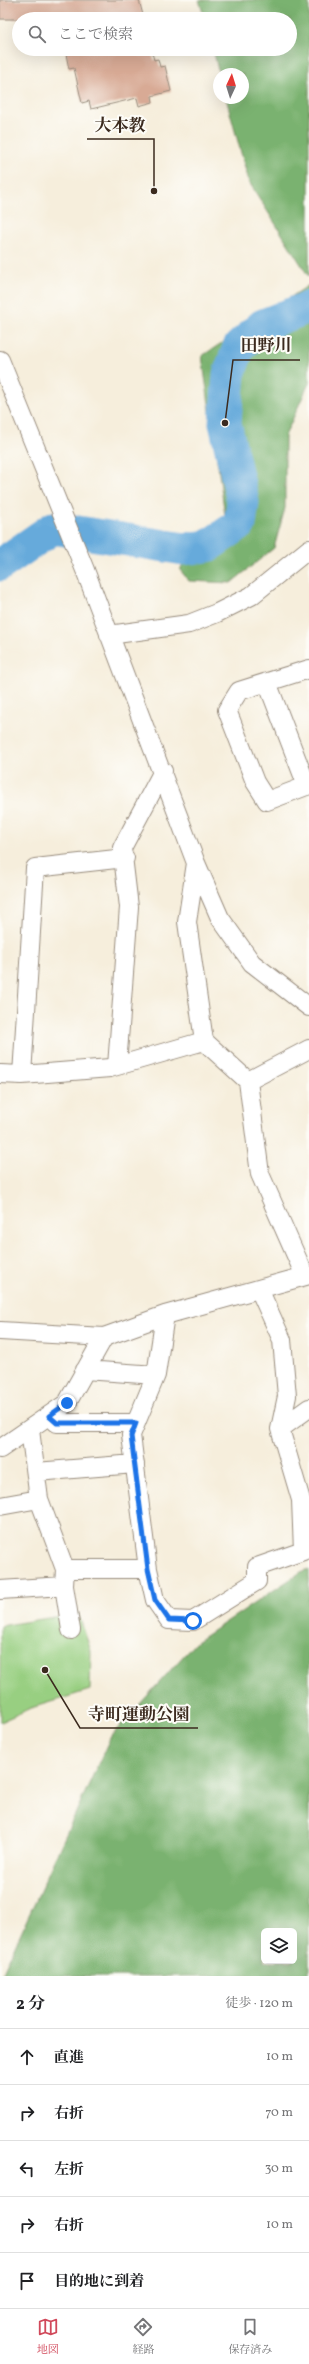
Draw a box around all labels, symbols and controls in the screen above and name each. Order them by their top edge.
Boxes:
search box [12,12,297,56]
icon: search [26,23,48,45]
text: ここで検索 [58,25,133,46]
north arrow [213,68,249,104]
callout: 大本教 [87,110,154,139]
text: 大本教 [95,115,146,138]
callout: 田野川 [233,331,300,360]
text: 田野川 [241,335,292,358]
route end [58,1394,76,1412]
route start [184,1612,202,1630]
callout: 寺町運動公園 [80,1699,198,1728]
text: 寺町運動公園 [88,1704,190,1727]
map controls [261,1928,297,1964]
button: layers [261,1928,297,1964]
text: 2 分 [16,1993,45,2016]
text: 徒歩 · 120 m [225,1995,293,2013]
icon: ahead [16,2046,38,2068]
text: 直進 [54,2048,84,2069]
text: 10 m [266,2048,293,2066]
icon: right [16,2102,38,2124]
text: 右折 [54,2104,84,2125]
text: 70 m [265,2104,293,2122]
icon: left [16,2158,38,2180]
text: 左折 [54,2160,84,2181]
text: 30 m [265,2160,293,2178]
icon: right [16,2214,38,2236]
text: 右折 [54,2216,84,2237]
text: 10 m [266,2216,293,2234]
icon: arrive [16,2270,38,2292]
text: 目的地に到着 [54,2272,144,2293]
tab: 地図 [37,2316,59,2358]
tab: 経路 [132,2316,154,2358]
tab: 保存済み [228,2316,272,2358]

